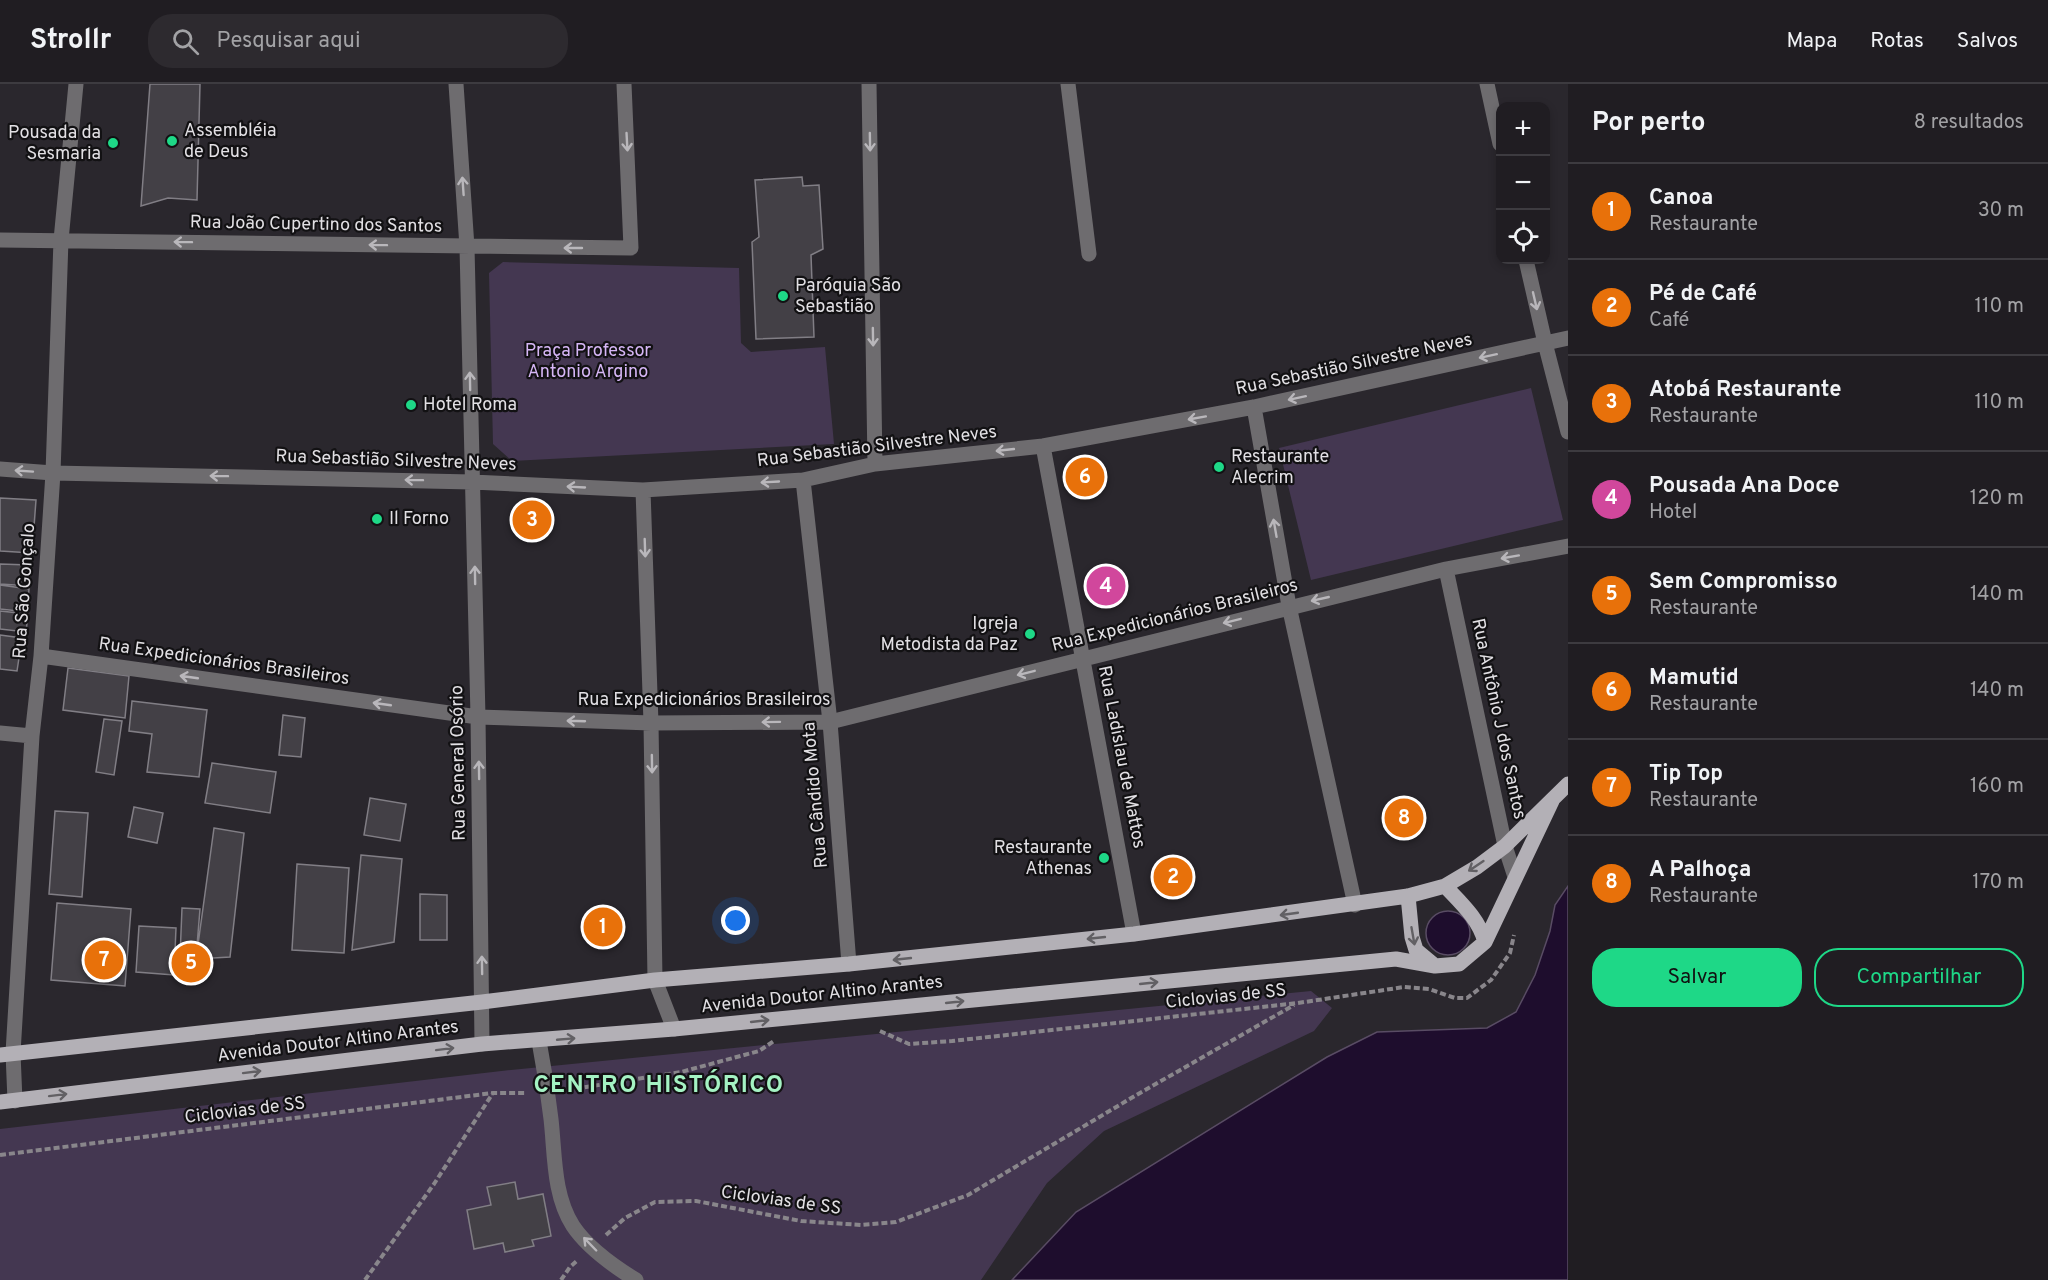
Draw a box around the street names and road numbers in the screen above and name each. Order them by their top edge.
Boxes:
street label: Rua João Cupertino dos Santos [190,211,442,239]
street label: Rua Sebastião Silvestre Neves [1234,329,1474,401]
street label: Rua Sebastião Silvestre Neves [756,421,998,473]
street label: Rua Sebastião Silvestre Neves [275,445,517,477]
street label: Rua São Gonçalo [9,522,41,660]
street label: Rua Expedicionários Brasileiros [1049,574,1301,658]
street label: Rua Antônio J dos Santos [1465,616,1531,822]
street label: Rua Expedicionários Brasileiros [97,633,351,691]
street label: Rua Ladislau de Mattos [1092,664,1150,850]
street label: Rua General Osório [446,685,472,841]
street label: Rua Expedicionários Brasileiros [578,689,830,712]
street label: Rua Cândido Mota [798,721,834,869]
street label: Avenida Doutor Altino Arantes [700,971,944,1019]
street label: Ciclovias de SS [1164,979,1288,1015]
street label: Avenida Doutor Altino Arantes [216,1016,460,1068]
street label: Ciclovias de SS [183,1092,307,1130]
street label: Ciclovias de SS [719,1181,843,1221]

